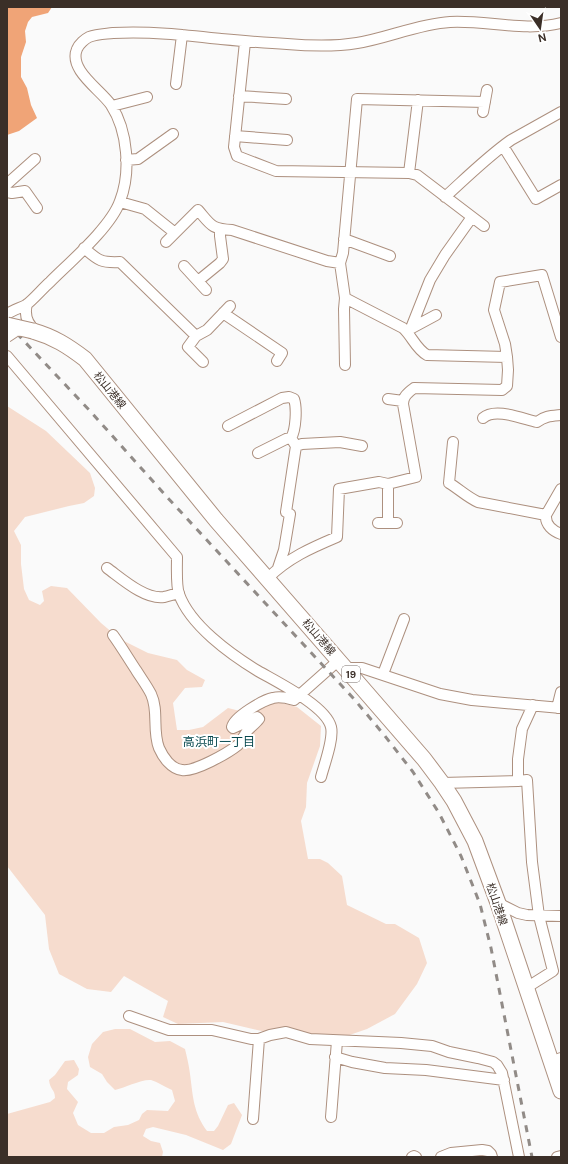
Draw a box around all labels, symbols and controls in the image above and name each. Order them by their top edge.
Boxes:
north arrow [520,8,560,48]
text: N [537,30,548,45]
street label: 松山港線 [91,368,129,412]
street label: 松山港線 [299,616,339,658]
road number: 19 [342,666,360,682]
district label: 高浜町一丁目 [183,734,255,750]
street label: 松山港線 [483,881,511,927]

